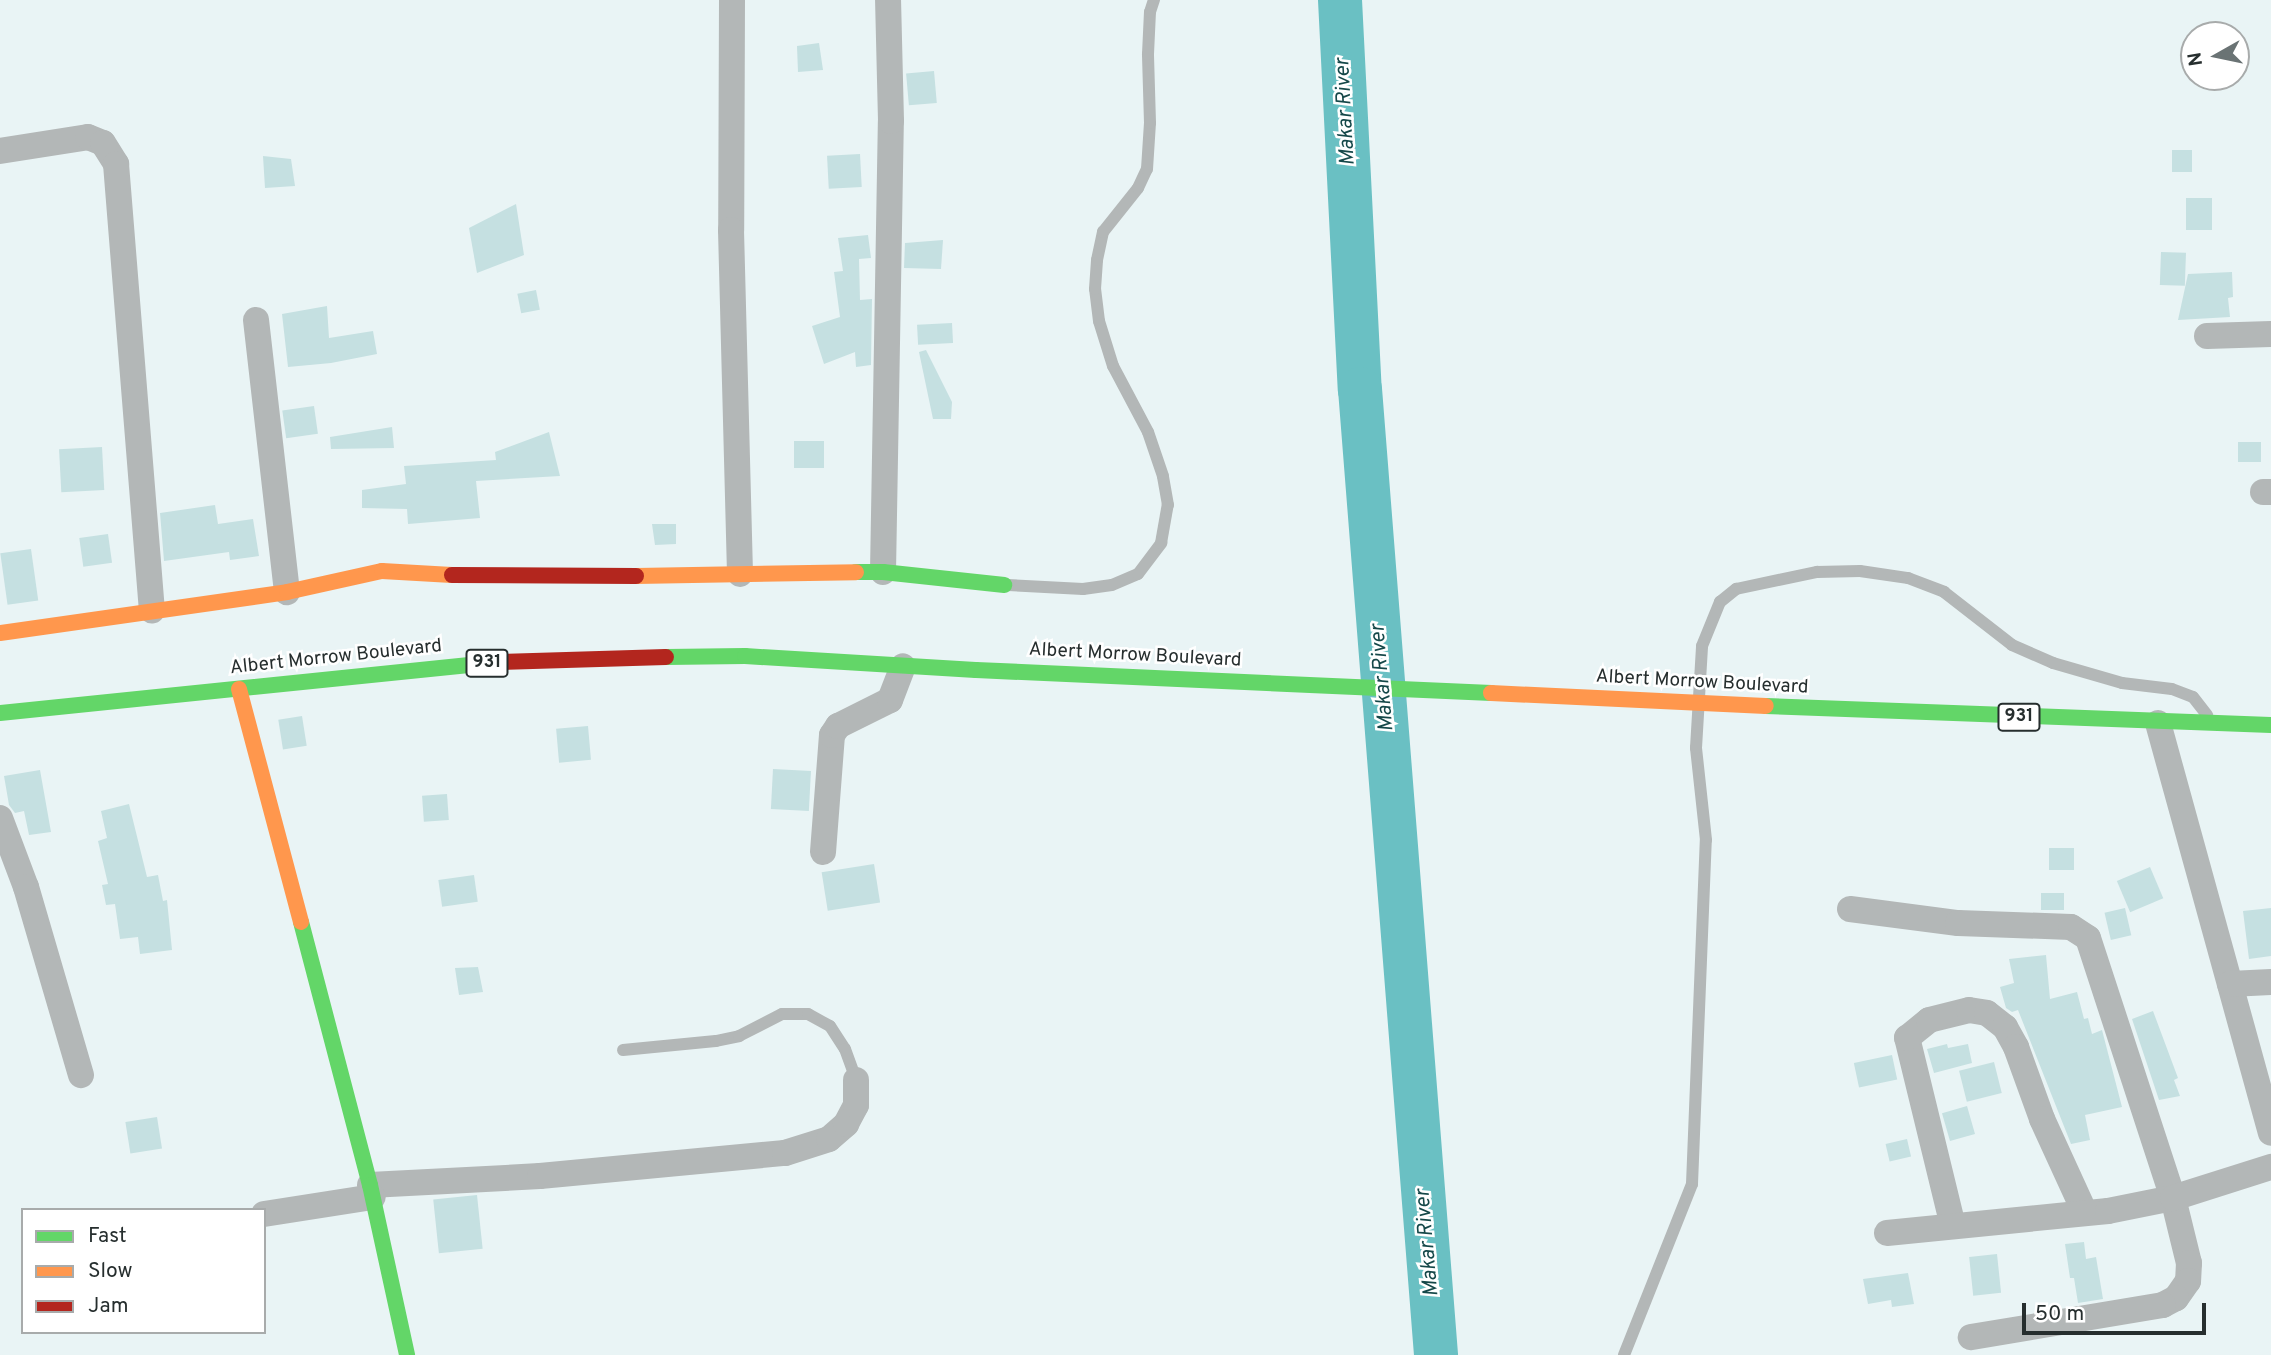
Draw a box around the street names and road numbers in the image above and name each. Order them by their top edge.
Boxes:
street label: Albert Morrow Boulevard [229,636,443,680]
street label: Albert Morrow Boulevard [1028,639,1242,673]
road number: 931 [464,648,510,678]
street label: Albert Morrow Boulevard [1595,666,1809,700]
road number: 931 [1996,702,2042,732]

